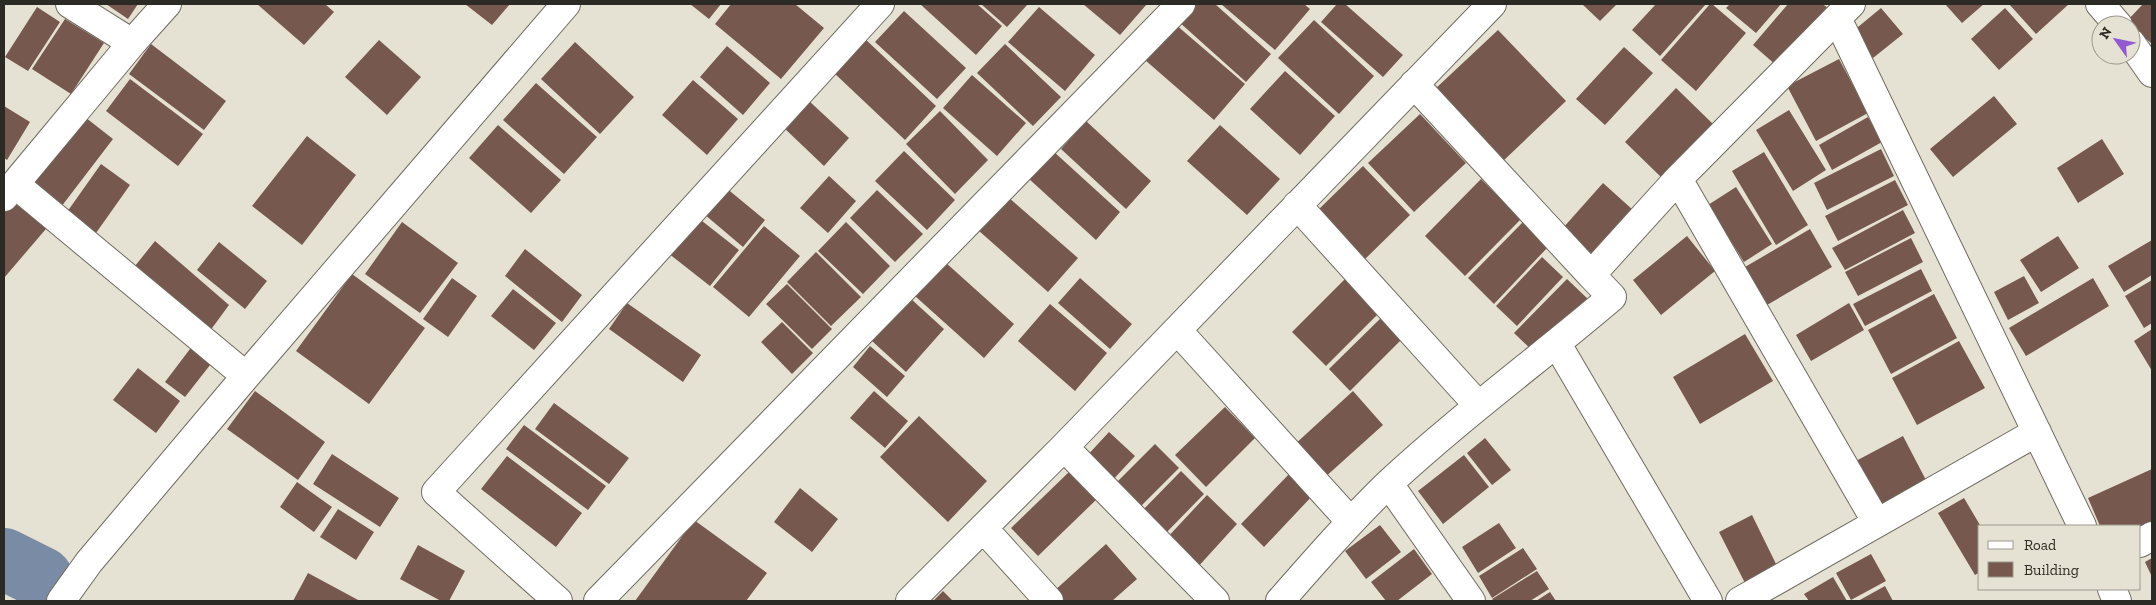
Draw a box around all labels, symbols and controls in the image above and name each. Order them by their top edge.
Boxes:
north arrow [2091,15,2141,65]
text: N [2095,24,2116,42]
legend [1978,525,2141,590]
text: Road [2024,536,2057,554]
text: Building [2024,561,2079,579]

